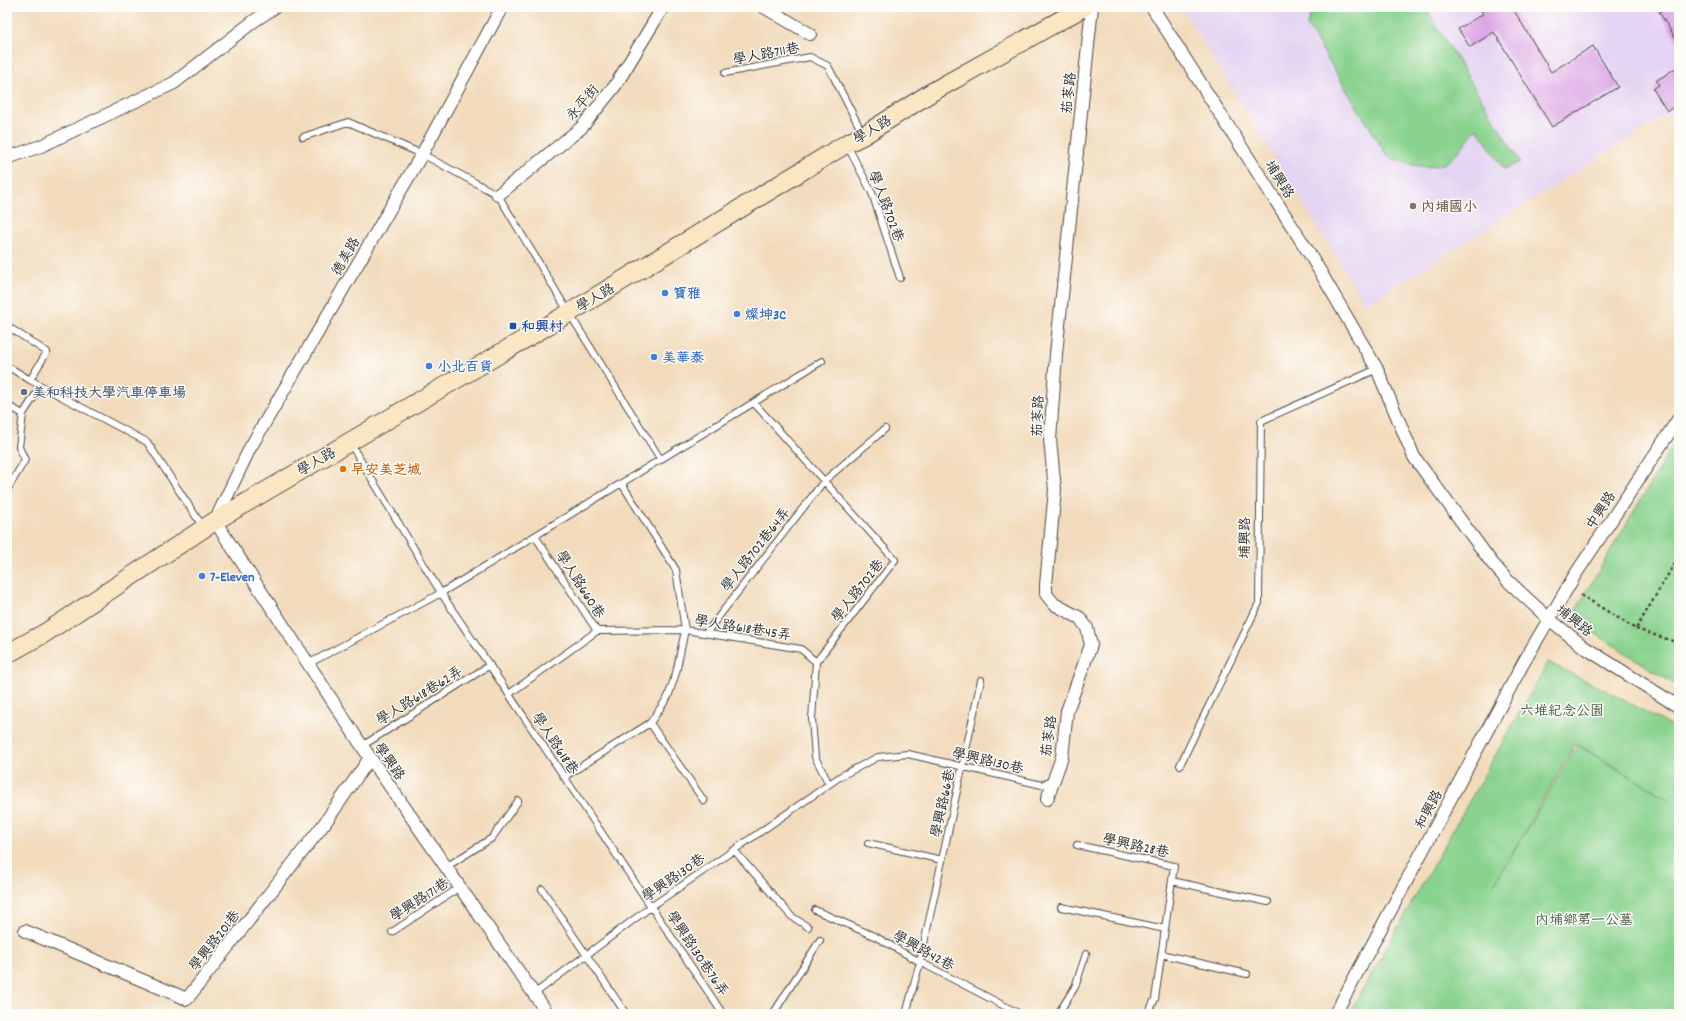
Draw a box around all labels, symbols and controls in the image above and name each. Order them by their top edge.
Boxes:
street label: 學人路711巷 [731,39,802,71]
street label: 茄苳路 [1058,71,1082,115]
street label: 永平街 [562,81,605,126]
street label: 學人路 [850,111,896,150]
street label: 埔興路 [1259,157,1298,203]
street label: 學人路702巷 [862,168,908,246]
place label: 內埔國小 [1421,198,1477,218]
marker: 內埔國小 [1408,201,1418,211]
street label: 德美路 [328,234,366,280]
street label: 學人路 [573,279,619,318]
place label: 寶雅 [673,285,701,305]
marker: 寶雅 [660,288,670,298]
place label: 燦坤3C [745,306,786,326]
marker: 燦坤3C [732,309,742,319]
place label: 和興村 [521,318,563,338]
marker: 和興村 [508,321,518,331]
place label: 美華泰 [662,349,704,369]
marker: 美華泰 [649,352,659,362]
place label: 小北百貨 [437,358,493,378]
marker: 小北百貨 [424,361,434,371]
place label: 美和科技大學汽車停車場 [32,384,186,404]
marker: 美和科技大學汽車停車場 [19,387,29,397]
street label: 茄苳路 [1028,395,1050,438]
street label: 學人路 [294,444,340,482]
place label: 早安美芝城 [351,461,421,481]
marker: 早安美芝城 [338,464,348,474]
street label: 中興路 [1582,488,1622,534]
street label: 學人路702巷64弄 [717,504,796,596]
street label: 埔興路 [1236,517,1256,559]
street label: 學人路660巷 [550,547,609,624]
street label: 學人路702巷 [828,555,890,627]
place label: 7-Eleven [210,568,255,588]
marker: 7-Eleven [197,571,207,581]
street label: 埔興路 [1551,601,1596,643]
street label: 學人路618巷45弄 [693,611,793,647]
street label: 學人路618巷62弄 [373,662,467,731]
park label: 六堆紀念公園 [1520,702,1604,722]
street label: 學人路618巷 [526,709,583,780]
street label: 茄苳路 [1037,714,1063,758]
street label: 學興路 [368,739,409,785]
street label: 學興路130巷 [950,744,1026,780]
street label: 學興路66巷 [927,766,961,840]
street label: 和興路 [1411,787,1448,833]
street label: 學興路28巷 [1100,830,1172,864]
street label: 學興路130巷 [639,849,711,908]
street label: 學興路171巷 [386,873,455,927]
street label: 學興路201巷 [185,906,246,976]
street label: 學興路130巷76弄 [660,907,732,1001]
park label: 內埔鄉第一公墓 [1535,911,1633,931]
street label: 學興路42巷 [888,927,958,977]

